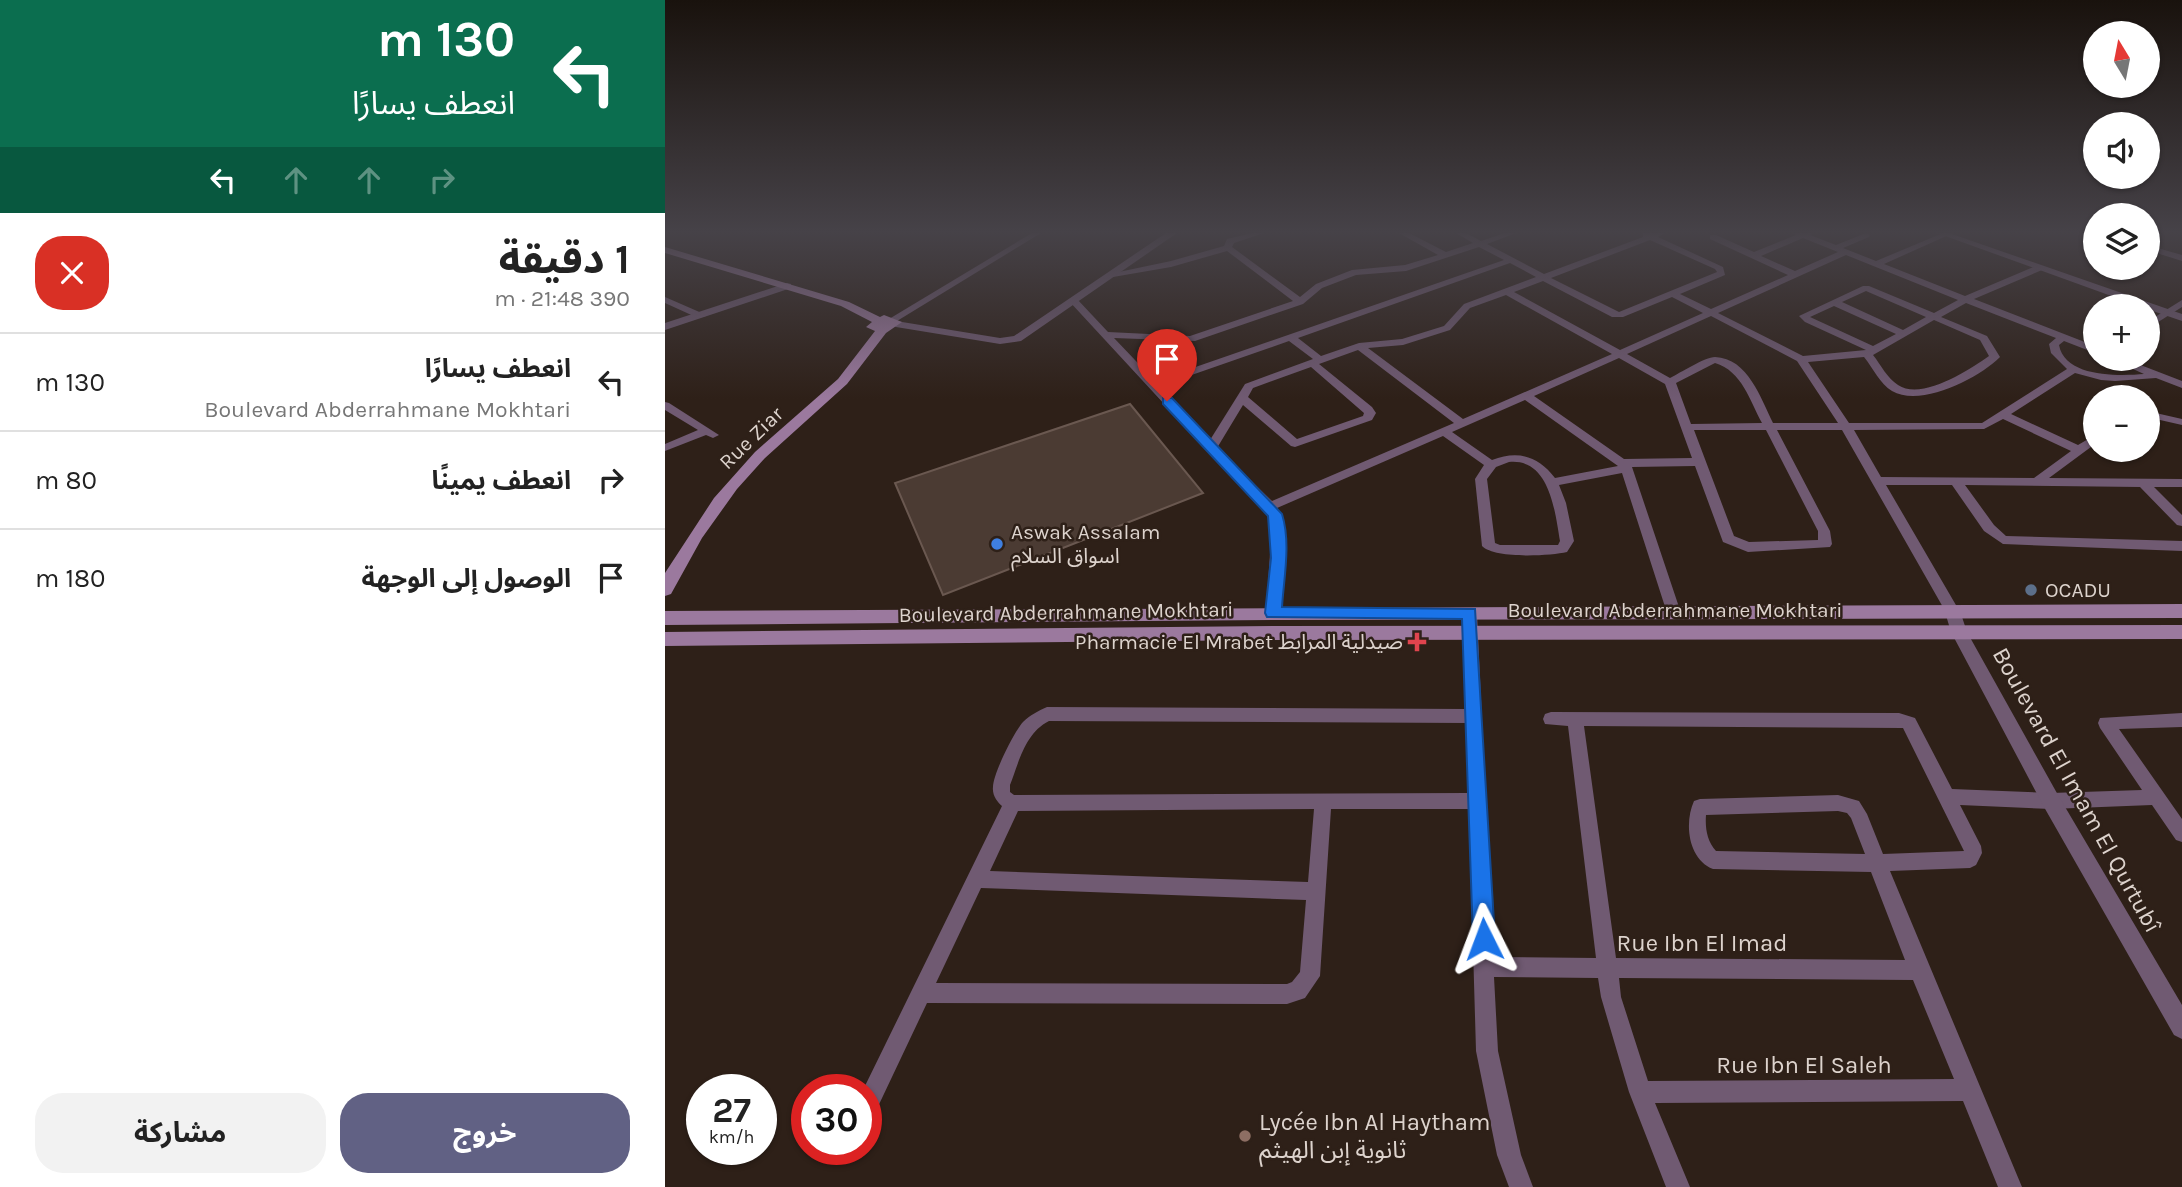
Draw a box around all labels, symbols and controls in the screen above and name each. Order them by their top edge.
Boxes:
text: 130 m [377,11,515,68]
north arrow [2083,21,2159,98]
map controls [2083,21,2160,462]
icon: left [539,28,630,119]
text: انعطف يسارًا [352,85,515,122]
button: sound [2083,112,2160,189]
icon: left [204,161,242,199]
icon: ahead [277,161,315,199]
icon: ahead [350,161,388,199]
icon: right [423,161,461,199]
button: layers [2083,203,2160,280]
text: 1 دقيقة [499,234,630,284]
button: close [35,236,109,310]
text: 390 m · 21:48 [494,285,630,312]
button: + [2083,294,2160,371]
pin [1137,329,1197,401]
icon: arrive [1148,340,1186,378]
text: انعطف يسارًا [425,353,571,384]
icon: left [592,363,630,401]
text: 130 m [35,367,105,398]
button: − [2083,385,2160,462]
text: Boulevard Abderrahmane Mokhtari [204,396,571,423]
street label: Rue Ziar [714,402,788,474]
icon: right [592,461,630,499]
text: 80 m [35,465,97,496]
text: انعطف يمينًا [431,465,571,496]
place label: Aswak Assalam اسواق السلام [1011,520,1160,572]
marker: Aswak Assalam اسواق السلام [989,536,1005,552]
icon: arrive [592,559,630,597]
text: 180 m [35,563,106,594]
text: الوصول إلى الوجهة [362,563,571,594]
place label: OCADU [2045,578,2111,602]
marker: OCADU [2023,582,2039,598]
street label: Boulevard Abderrahmane Mokhtari [898,597,1234,627]
street label: Boulevard Abderrahmane Mokhtari [1508,598,1842,622]
place label: Pharmacie El Mrabet صيدلية المرابط [1075,630,1403,654]
marker: Pharmacie El Mrabet صيدلية المرابط [1409,634,1425,650]
street label: Boulevard El Imam El Qurtubî [1987,643,2168,938]
position arrow [1447,902,1521,976]
street label: Rue Ibn El Imad [1617,929,1787,957]
street label: Rue Ibn El Saleh [1716,1051,1892,1079]
speed limit sign: 30 [791,1074,882,1165]
text: 27 [712,1090,751,1131]
button: مشاركة [35,1093,326,1173]
button: خروج [340,1093,630,1173]
place label: Lycée Ibn Al Haytham ثانوية إبن الهيثم [1259,1108,1490,1167]
text: km/h [709,1126,754,1148]
marker: Lycée Ibn Al Haytham ثانوية إبن الهيثم [1237,1128,1253,1144]

